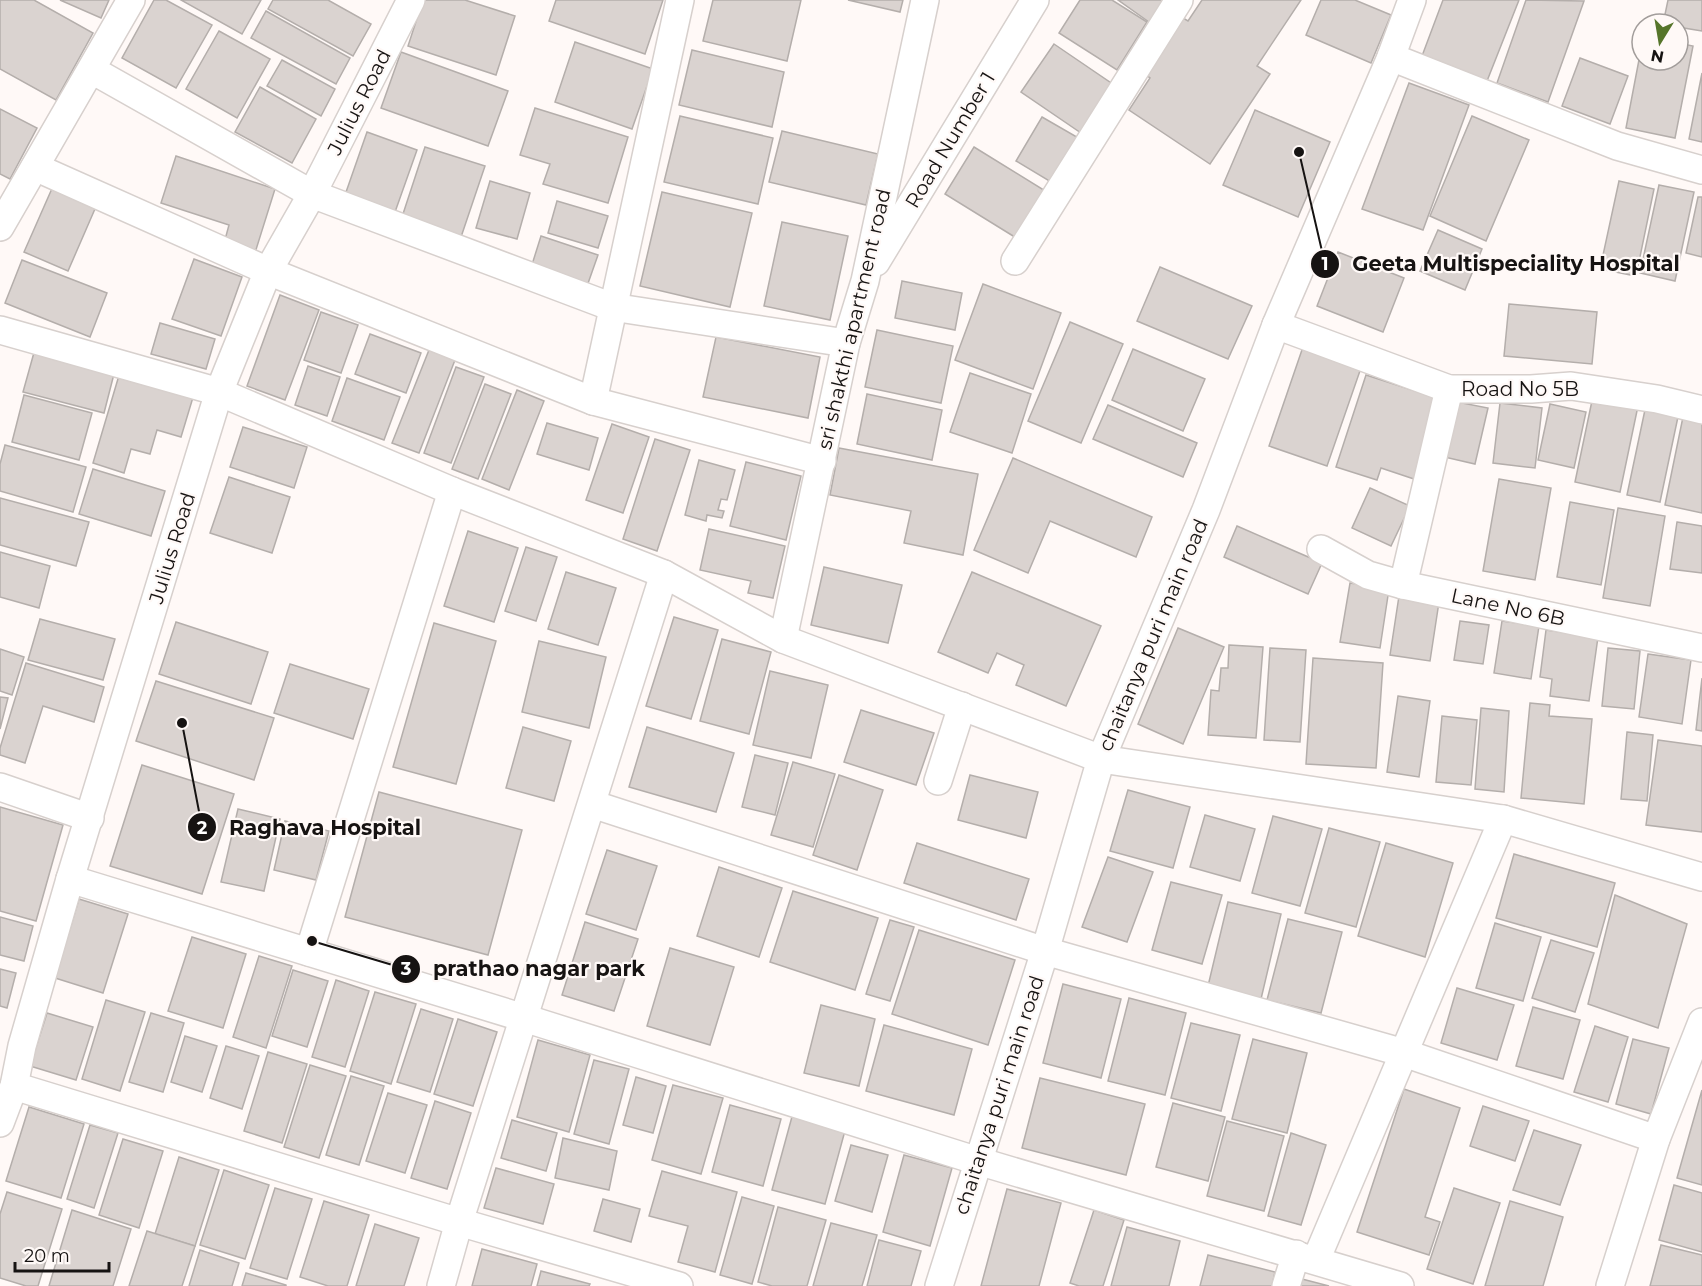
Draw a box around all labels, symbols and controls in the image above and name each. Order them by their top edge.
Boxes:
north arrow [1630,12,1690,72]
street label: Julius Road [322,45,396,160]
text: N [1649,46,1665,67]
street label: Road Number 1 [900,68,1000,212]
street label: sri shakthi apartment road [812,186,896,452]
callout: Geeta Multispeciality Hospital [1310,244,1692,283]
text: Geeta Multispeciality Hospital [1352,251,1680,276]
text: 1 [1321,253,1329,275]
street label: Road No 5B [1461,377,1579,401]
street label: Julius Road [143,490,200,607]
street label: chaitanya puri main road [1093,515,1213,755]
street label: Lane No 6B [1449,583,1567,631]
callout: Raghava Hospital [187,808,433,847]
text: Raghava Hospital [229,815,421,840]
text: 2 [197,817,208,839]
callout: prathao nagar park [391,949,657,988]
text: prathao nagar park [433,956,645,981]
text: 3 [400,958,412,980]
street label: chaitanya puri main road [949,972,1049,1218]
scale bar [15,1235,110,1273]
text: 20 m [24,1245,70,1267]

